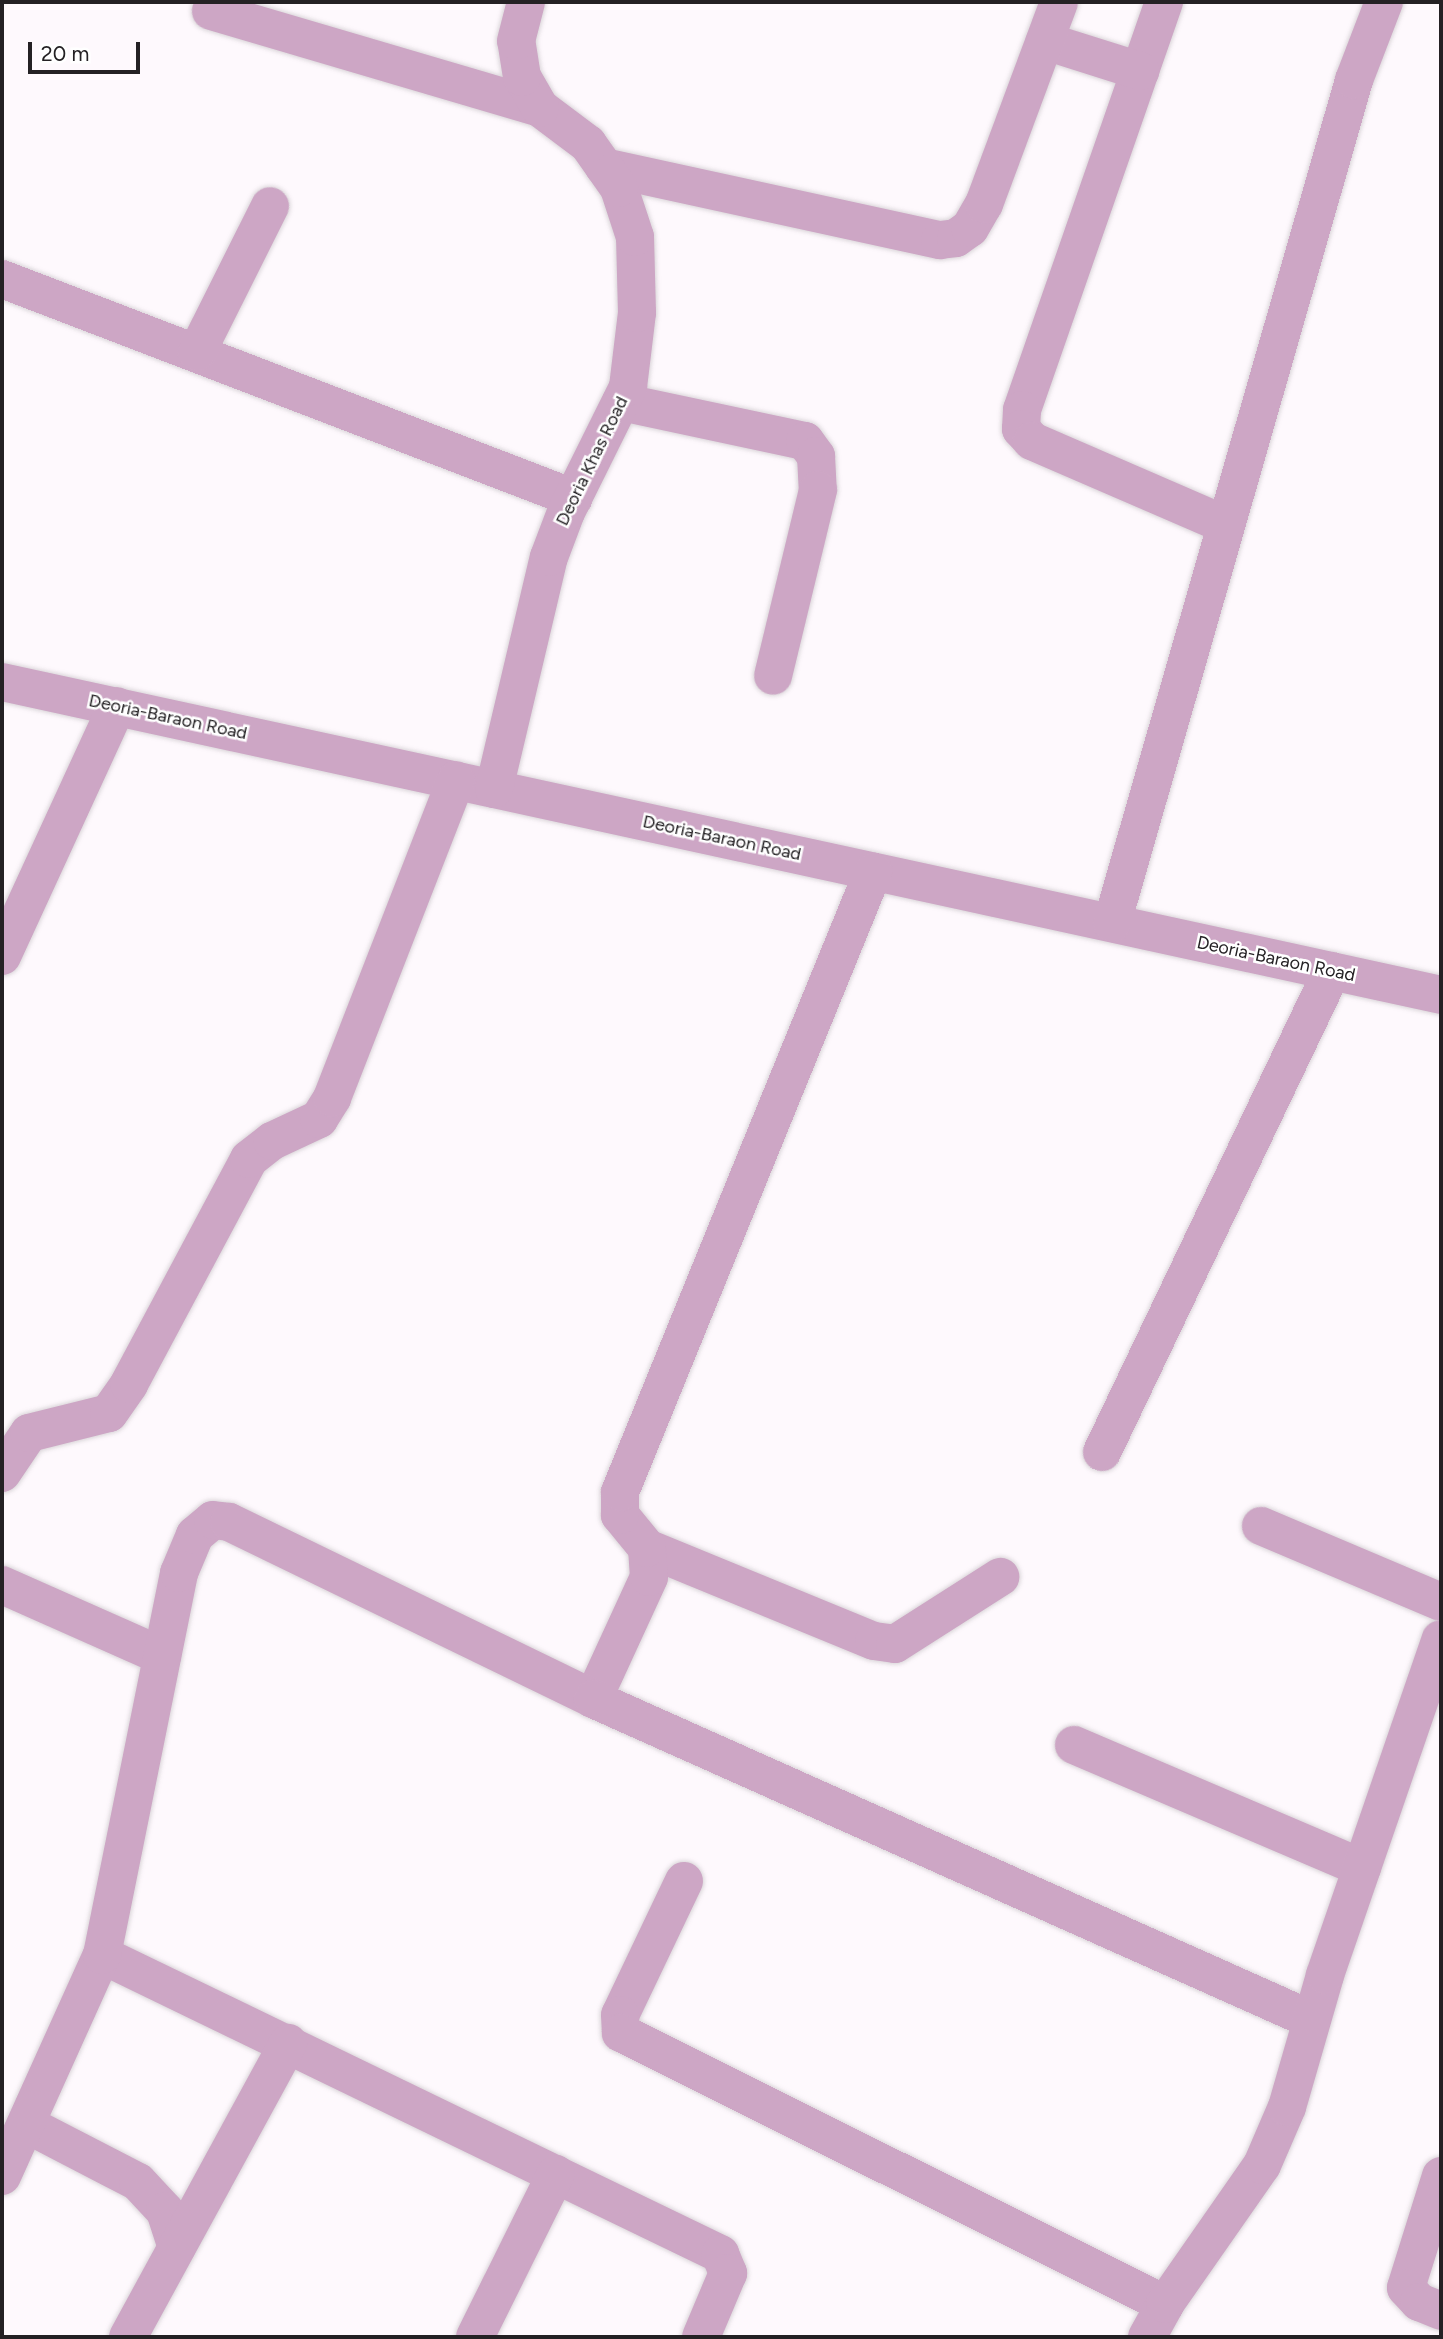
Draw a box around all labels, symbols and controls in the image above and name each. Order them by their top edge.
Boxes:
scale bar [32,28,144,72]
text: 20 m [41,41,89,66]
street label: Deoria Khas Road [551,393,633,529]
street label: Deoria-Baraon Road [87,690,249,744]
street label: Deoria-Baraon Road [641,811,803,865]
street label: Deoria-Baraon Road [1195,932,1357,986]

